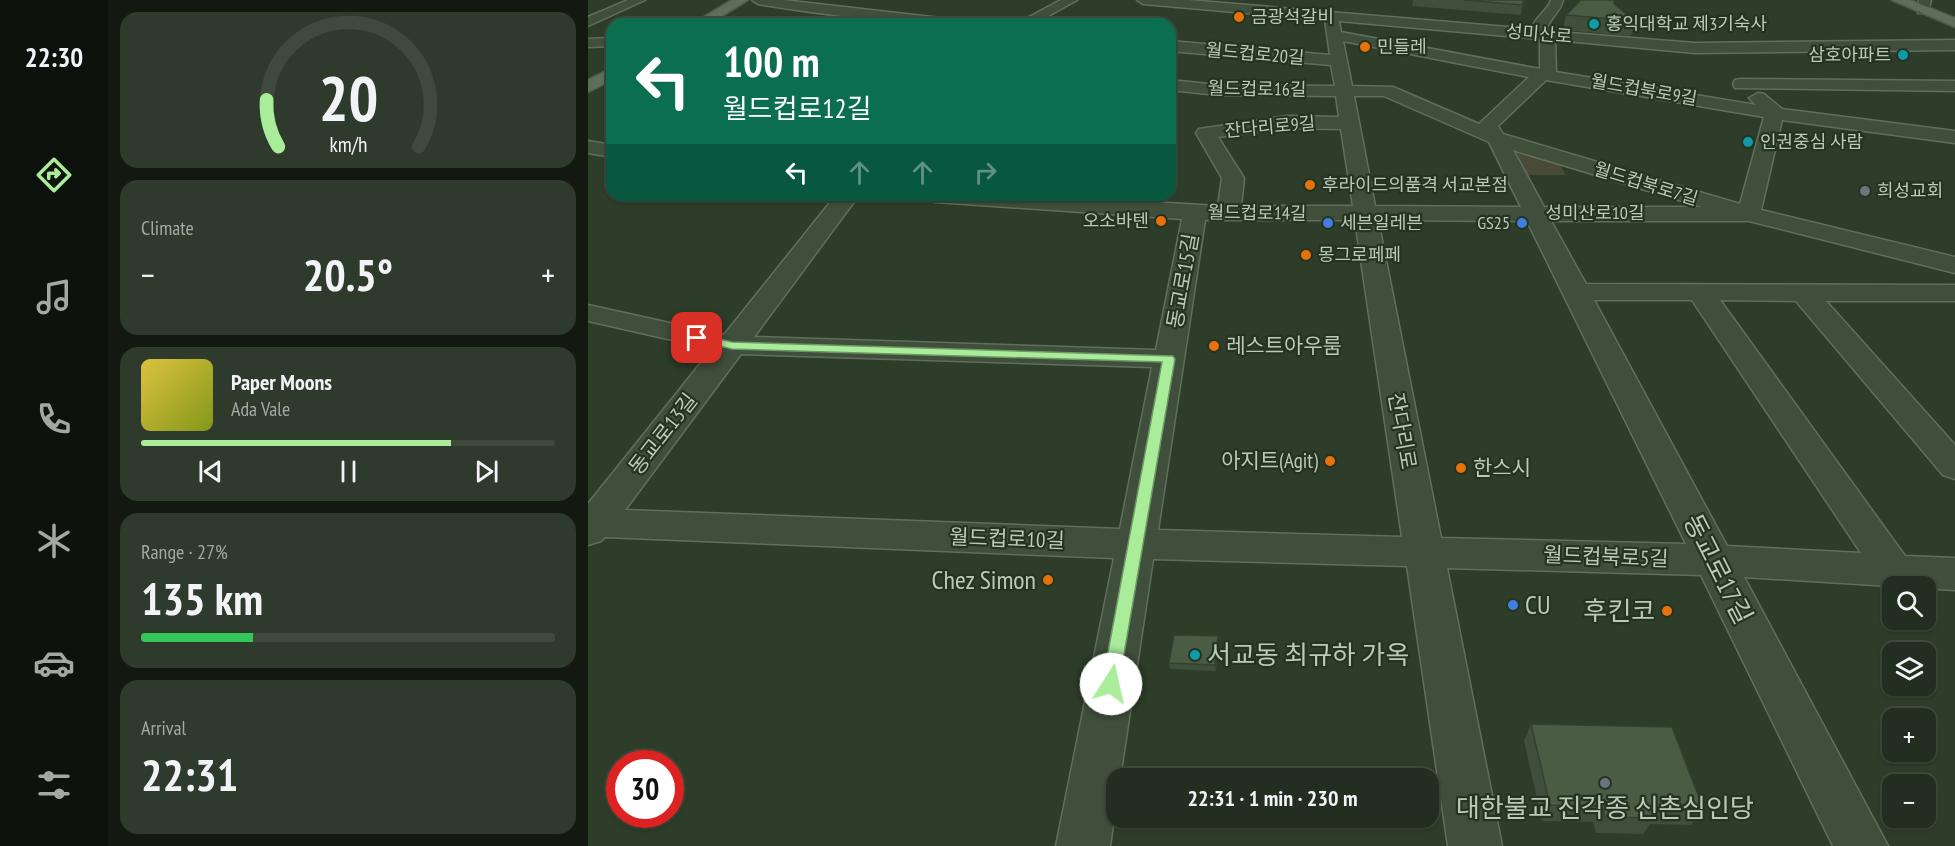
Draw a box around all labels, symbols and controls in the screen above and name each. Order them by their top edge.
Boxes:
place label: 금광석갈비 [1251,5,1334,28]
marker: 금광석갈비 [1232,10,1246,24]
place label: 홍익대학교 제3기숙사 [1606,12,1767,35]
marker: 홍익대학교 제3기숙사 [1587,17,1601,31]
street label: 성미산로 [1505,19,1573,48]
text: 100 m [723,34,820,89]
place label: 민들레 [1377,35,1427,58]
street label: 월드컵로20길 [1205,38,1305,69]
text: 22:30 [25,40,83,74]
marker: 민들레 [1358,40,1372,54]
icon: left [624,42,702,120]
place label: 삼호아파트 [1808,43,1891,66]
marker: 삼호아파트 [1896,48,1910,62]
text: 20 [318,57,378,138]
street label: 월드컵북로9길 [1589,69,1699,110]
street label: 월드컵로16길 [1207,76,1307,101]
text: 월드컵로12길 [723,91,872,125]
street label: 잔다리로9길 [1224,111,1316,142]
text: km/h [329,130,367,158]
place label: 인권중심 사람 [1760,130,1863,153]
marker: 인권중심 사람 [1741,135,1755,149]
icon: directions [33,154,75,196]
icon: left [780,156,813,189]
icon: ahead [843,156,876,189]
icon: ahead [906,156,939,189]
icon: right [969,156,1002,189]
street label: 월드컵북로7길 [1591,157,1701,210]
place label: 후라이드의품격 서교본점 [1322,173,1508,196]
marker: 후라이드의품격 서교본점 [1303,178,1317,192]
place label: 희성교회 [1877,179,1943,202]
marker: 희성교회 [1858,184,1872,198]
street label: 월드컵로14길 [1207,200,1307,225]
street label: 성미산로10길 [1546,201,1645,224]
place label: 오소바텐 [1083,209,1149,232]
place label: 세븐일레븐 [1340,211,1423,234]
place label: GS25 [1477,211,1510,234]
marker: 오소바텐 [1154,214,1168,228]
text: Climate [141,215,194,241]
marker: 세븐일레븐 [1321,216,1335,230]
marker: GS25 [1515,216,1529,230]
street label: 동교로15길 [1161,231,1204,331]
place label: 몽그로페페 [1318,243,1401,266]
text: 20.5° [303,245,393,303]
marker: 몽그로페페 [1299,248,1313,262]
text: − [141,253,155,296]
text: + [541,253,555,296]
icon: music [33,276,75,318]
pin [671,312,722,363]
icon: arrive [680,321,713,354]
place label: 레스트아우룸 [1226,332,1342,359]
marker: 레스트아우룸 [1207,339,1221,353]
text: Paper Moons [231,368,332,396]
street label: 동교로13길 [622,387,703,480]
street label: 잔다리로 [1382,391,1422,471]
text: Ada Vale [231,396,290,422]
icon: phone [33,398,75,440]
place label: 아지트(Agit) [1221,447,1318,474]
marker: 아지트(Agit) [1323,454,1337,468]
place label: 한스시 [1473,454,1531,481]
icon: previous [194,455,227,488]
icon: pause [332,455,365,488]
icon: next [470,455,503,488]
marker: 한스시 [1454,461,1468,475]
street label: 동교로17길 [1677,508,1760,629]
icon: climate [33,520,75,562]
street label: 월드컵로10길 [949,523,1065,554]
text: Range · 27% [141,539,228,565]
street label: 월드컵북로5길 [1543,541,1669,572]
place label: Chez Simon [932,563,1036,596]
text: 135 km [141,569,263,627]
marker: Chez Simon [1041,573,1055,587]
map controls [1882,576,1936,828]
button: search [1882,576,1936,630]
place label: CU [1525,588,1550,621]
place label: 후킨코 [1583,594,1655,627]
marker: CU [1506,598,1520,612]
marker: 후킨코 [1660,604,1674,618]
place label: 서교동 최규하 가옥 [1207,638,1409,671]
icon: car [33,642,75,684]
button: layers [1882,642,1936,696]
marker: 서교동 최규하 가옥 [1188,648,1202,662]
position arrow [1079,652,1143,716]
button: + [1882,708,1936,762]
text: Arrival [141,715,186,741]
text: 22:31 [141,745,238,803]
speed limit sign: 30 [606,750,684,828]
icon: filters [33,764,75,806]
button: − [1882,774,1936,828]
marker: 대한불교 진각종 신촌심인당 [1598,776,1612,790]
text: 22:31 · 1 min · 230 m [1187,784,1358,812]
place label: 대한불교 진각종 신촌심인당 [1456,791,1754,824]

